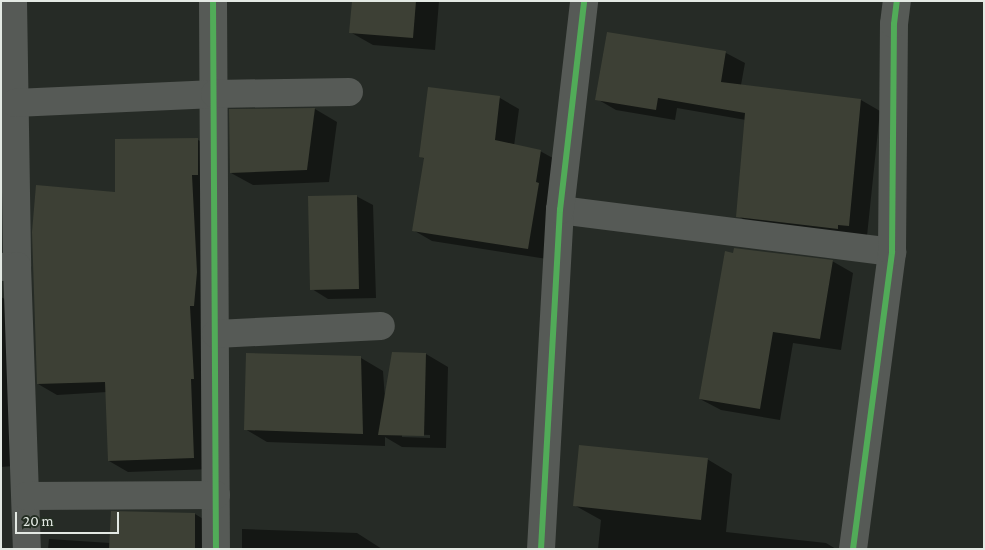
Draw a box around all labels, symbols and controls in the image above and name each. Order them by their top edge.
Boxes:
scale bar [18,502,121,534]
text: 20 m [23,513,54,529]

